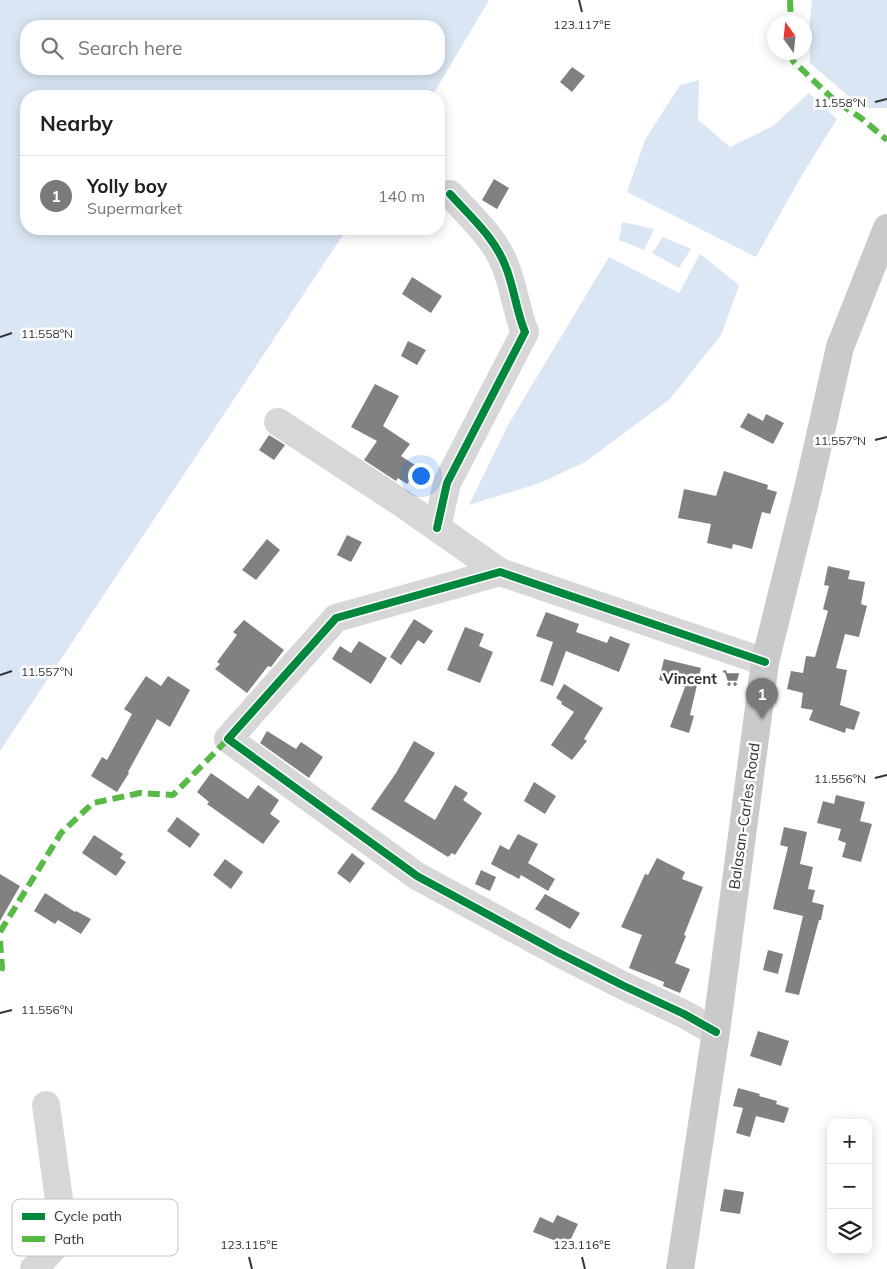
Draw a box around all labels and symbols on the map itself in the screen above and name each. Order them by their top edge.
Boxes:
north arrow [767,15,812,60]
text: 123.117°E [553,17,611,32]
text: 11.558°N [814,95,866,110]
text: 11.558°N [21,326,73,341]
text: 11.557°N [814,433,866,448]
your location [408,463,434,489]
text: 11.557°N [21,664,73,679]
supermarket icon: Vincent [721,668,741,688]
place label: Vincent [662,669,717,688]
pin: 1 [746,678,778,719]
street label: Balasan-Carles Road [724,742,764,890]
text: 11.556°N [814,771,866,786]
text: 11.556°N [21,1002,73,1017]
legend [12,1199,178,1256]
text: Cycle path [54,1207,122,1225]
text: Path [54,1230,84,1248]
text: 123.115°E [220,1237,278,1252]
text: 123.116°E [553,1237,611,1252]

